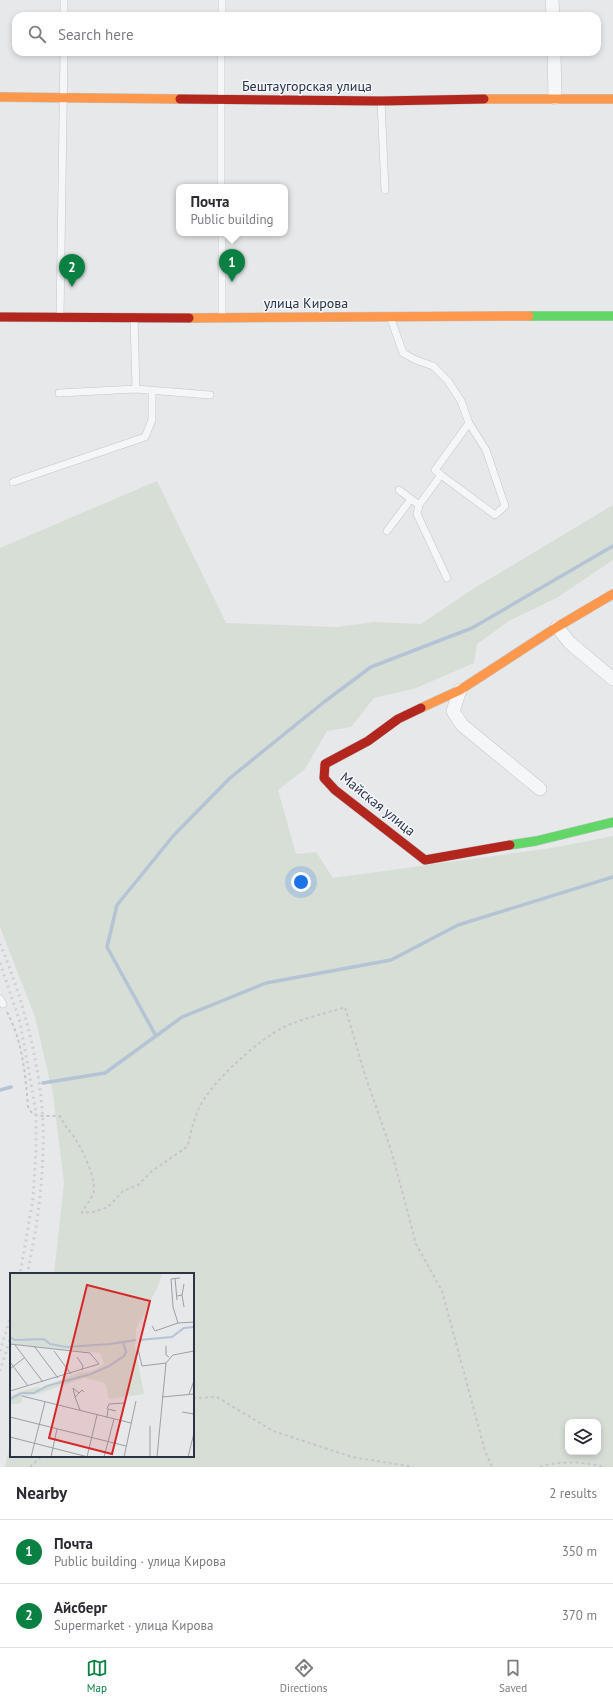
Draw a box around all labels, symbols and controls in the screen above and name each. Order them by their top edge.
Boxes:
search box [12,12,601,56]
icon: search [26,23,48,45]
text: Search here [58,25,134,44]
street label: Бештаугорская улица [242,77,372,95]
popup [176,184,288,236]
text: Почта [190,192,229,211]
text: Public building [190,211,274,228]
pin: 1 [219,249,245,282]
pin: 2 [59,254,85,287]
street label: улица Кирова [264,294,348,312]
street label: Майская улица [337,768,419,840]
your location [291,872,311,892]
inset map [10,1273,194,1457]
map controls [565,1419,601,1455]
button: layers [565,1419,601,1455]
text: Nearby [16,1482,67,1504]
text: 2 results [549,1485,597,1502]
text: Почта [54,1534,93,1553]
text: 1 [25,1543,33,1560]
text: 350 m [562,1543,597,1560]
text: Public building · улица Кирова [54,1553,226,1570]
text: Айсберг [54,1598,107,1617]
text: 2 [25,1607,33,1624]
text: 370 m [562,1607,597,1624]
text: Supermarket · улица Кирова [54,1617,213,1634]
tab: Map [86,1657,108,1695]
tab: Directions [280,1657,327,1695]
tab: Saved [499,1657,527,1695]

